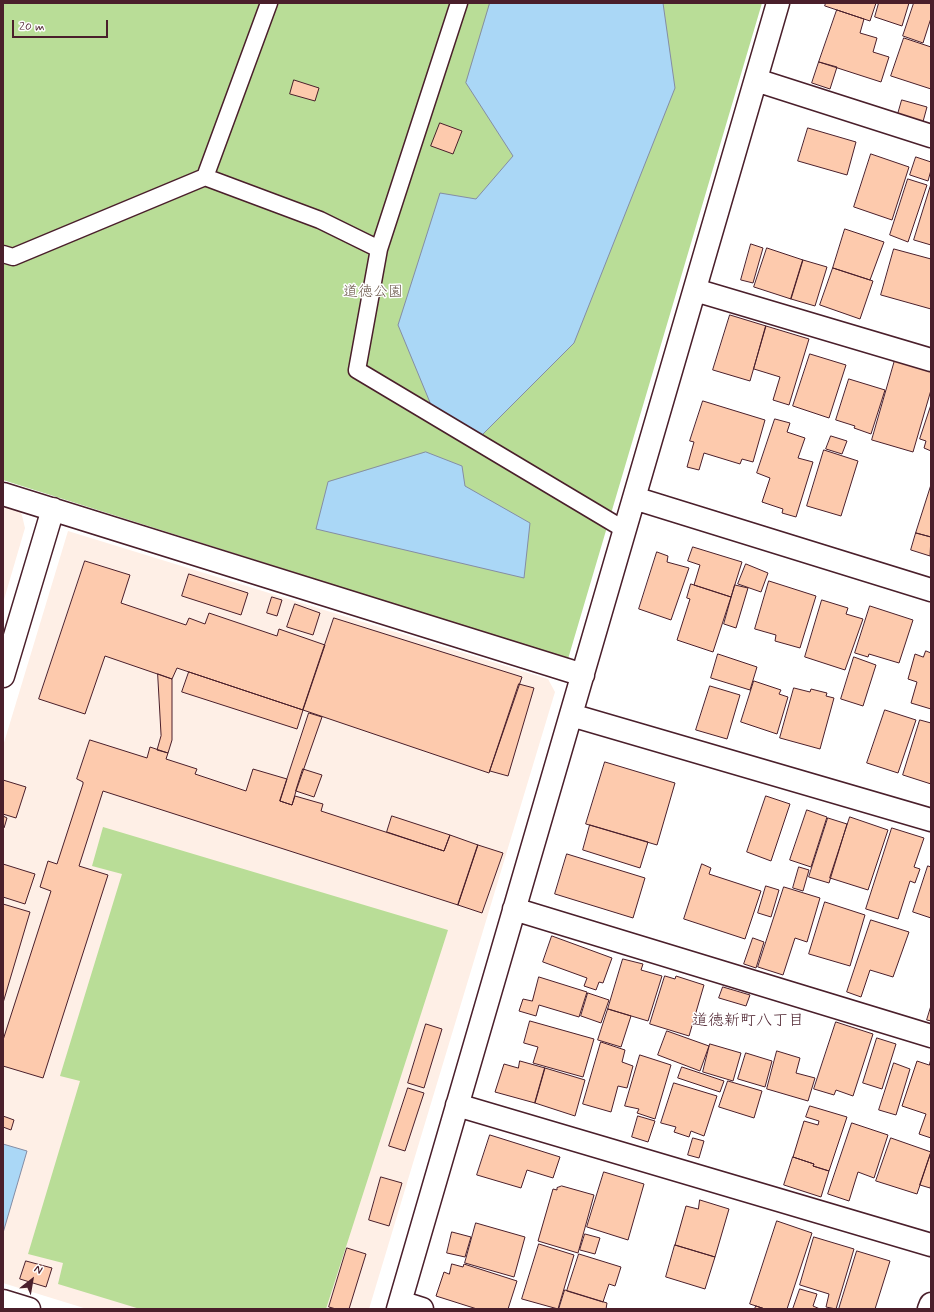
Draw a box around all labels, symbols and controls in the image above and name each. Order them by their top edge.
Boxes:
scale bar [14,12,110,38]
text: 20 m [19,19,45,35]
park label: 道徳公園 [343,284,403,302]
district label: 道徳新町八丁目 [692,1012,804,1032]
north arrow [12,1260,52,1300]
text: N [31,1262,45,1278]

